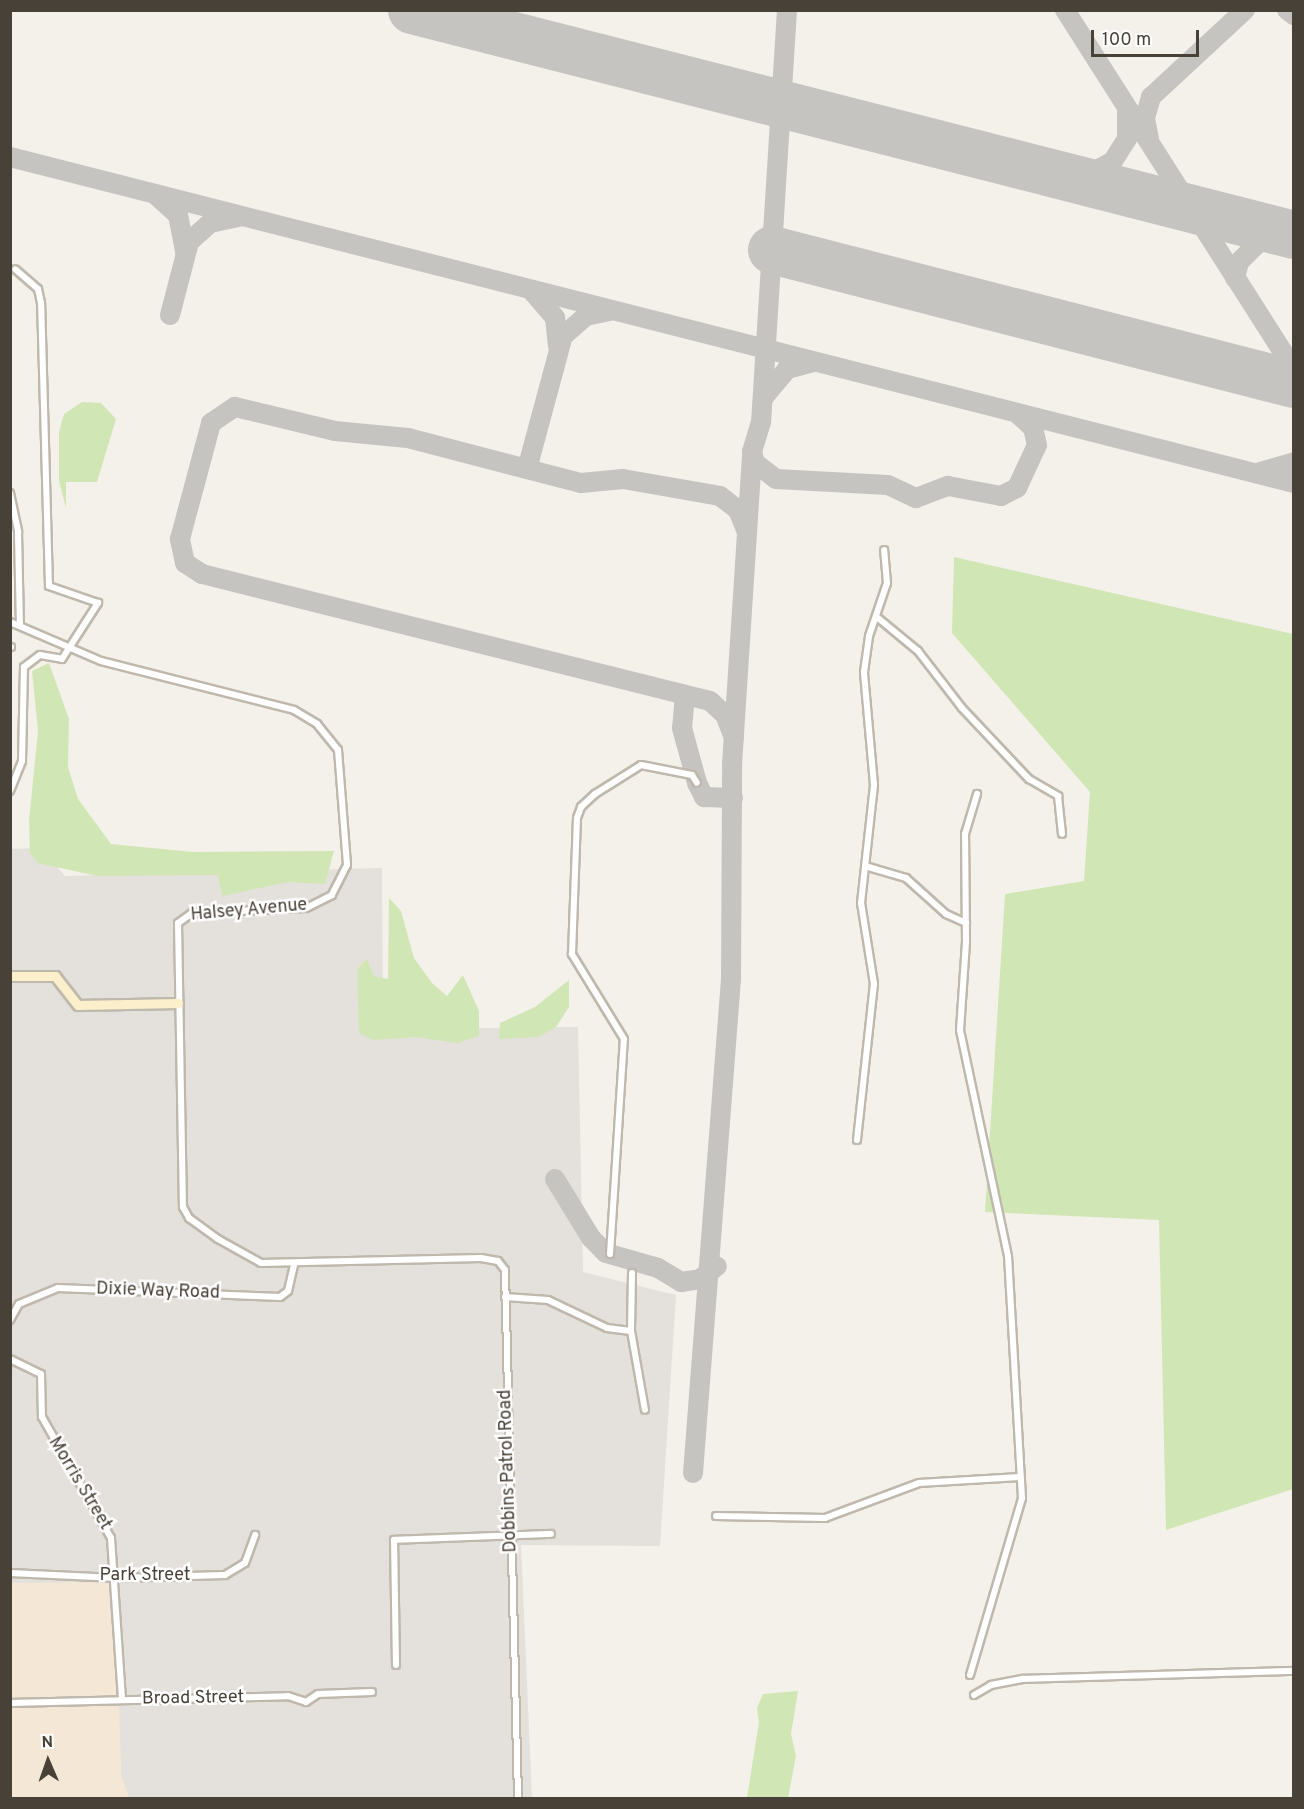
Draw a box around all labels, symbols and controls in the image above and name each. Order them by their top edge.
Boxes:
scale bar [1094,18,1202,56]
text: 100 m [1102,29,1151,52]
street label: Halsey Avenue [189,895,309,927]
street label: Dixie Way Road [96,1279,220,1305]
street label: Dobbins Patrol Road [495,1389,523,1553]
street label: Morris Street [43,1433,115,1535]
street label: Park Street [100,1565,190,1587]
street label: Broad Street [142,1687,244,1711]
north arrow [18,1731,78,1791]
text: N [41,1733,53,1753]

